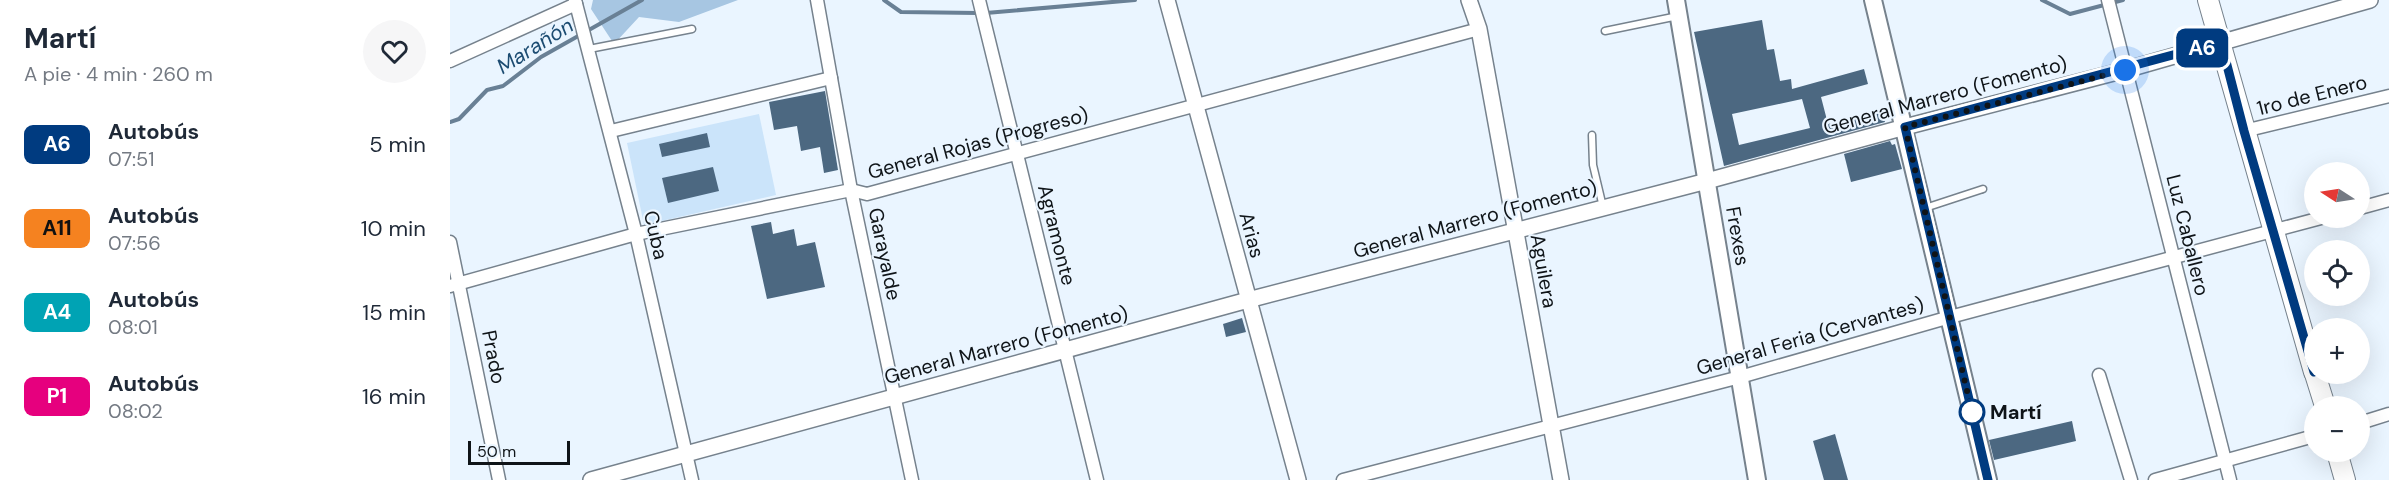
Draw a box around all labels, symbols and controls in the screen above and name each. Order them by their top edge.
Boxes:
water label: Marañón [491,12,579,80]
text: Martí [24,20,96,57]
button: heart [363,20,426,83]
line badge: A6 [2175,28,2229,68]
text: A6 [2188,34,2216,62]
street label: General Marrero (Fomento) [1820,50,2070,140]
your location [2110,55,2140,85]
text: A pie · 4 min · 260 m [24,61,213,87]
street label: 1ro de Enero [2254,69,2370,121]
street label: General Rojas (Progreso) [865,101,1091,185]
text: Autobús [108,117,199,146]
text: A6 [43,130,71,158]
text: 5 min [369,130,426,159]
text: 07:51 [108,146,155,172]
north arrow [2304,162,2370,228]
map controls [2304,162,2370,462]
street label: Luz Caballero [2160,172,2216,298]
street label: General Marrero (Fomento) [1350,174,1600,264]
street label: Agramonte [1032,182,1082,288]
text: Autobús [108,201,199,230]
street label: Frexes [1720,204,1756,268]
street label: Garayalde [863,205,907,303]
street label: Cuba [638,208,674,262]
street label: Arias [1233,209,1271,261]
text: A11 [42,214,72,242]
text: 10 min [361,214,426,243]
text: 07:56 [108,230,161,256]
street label: Aguilera [1525,232,1563,310]
button: locate [2304,240,2370,306]
text: Autobús [108,285,199,314]
street label: General Feria (Cervantes) [1693,291,1927,381]
text: A4 [43,298,71,326]
text: 15 min [362,298,426,327]
street label: General Marrero (Fomento) [881,300,1131,390]
text: 08:01 [108,314,158,340]
button: + [2304,318,2370,384]
street label: Prado [476,328,512,386]
text: Autobús [108,369,199,398]
text: P1 [47,382,67,410]
text: 16 min [362,382,426,411]
button: − [2304,396,2370,462]
text: 08:02 [108,398,163,424]
marker: Martí [1959,399,1985,425]
place label: Martí [1990,399,2042,425]
scale bar [468,438,570,466]
text: 50 m [477,441,516,462]

